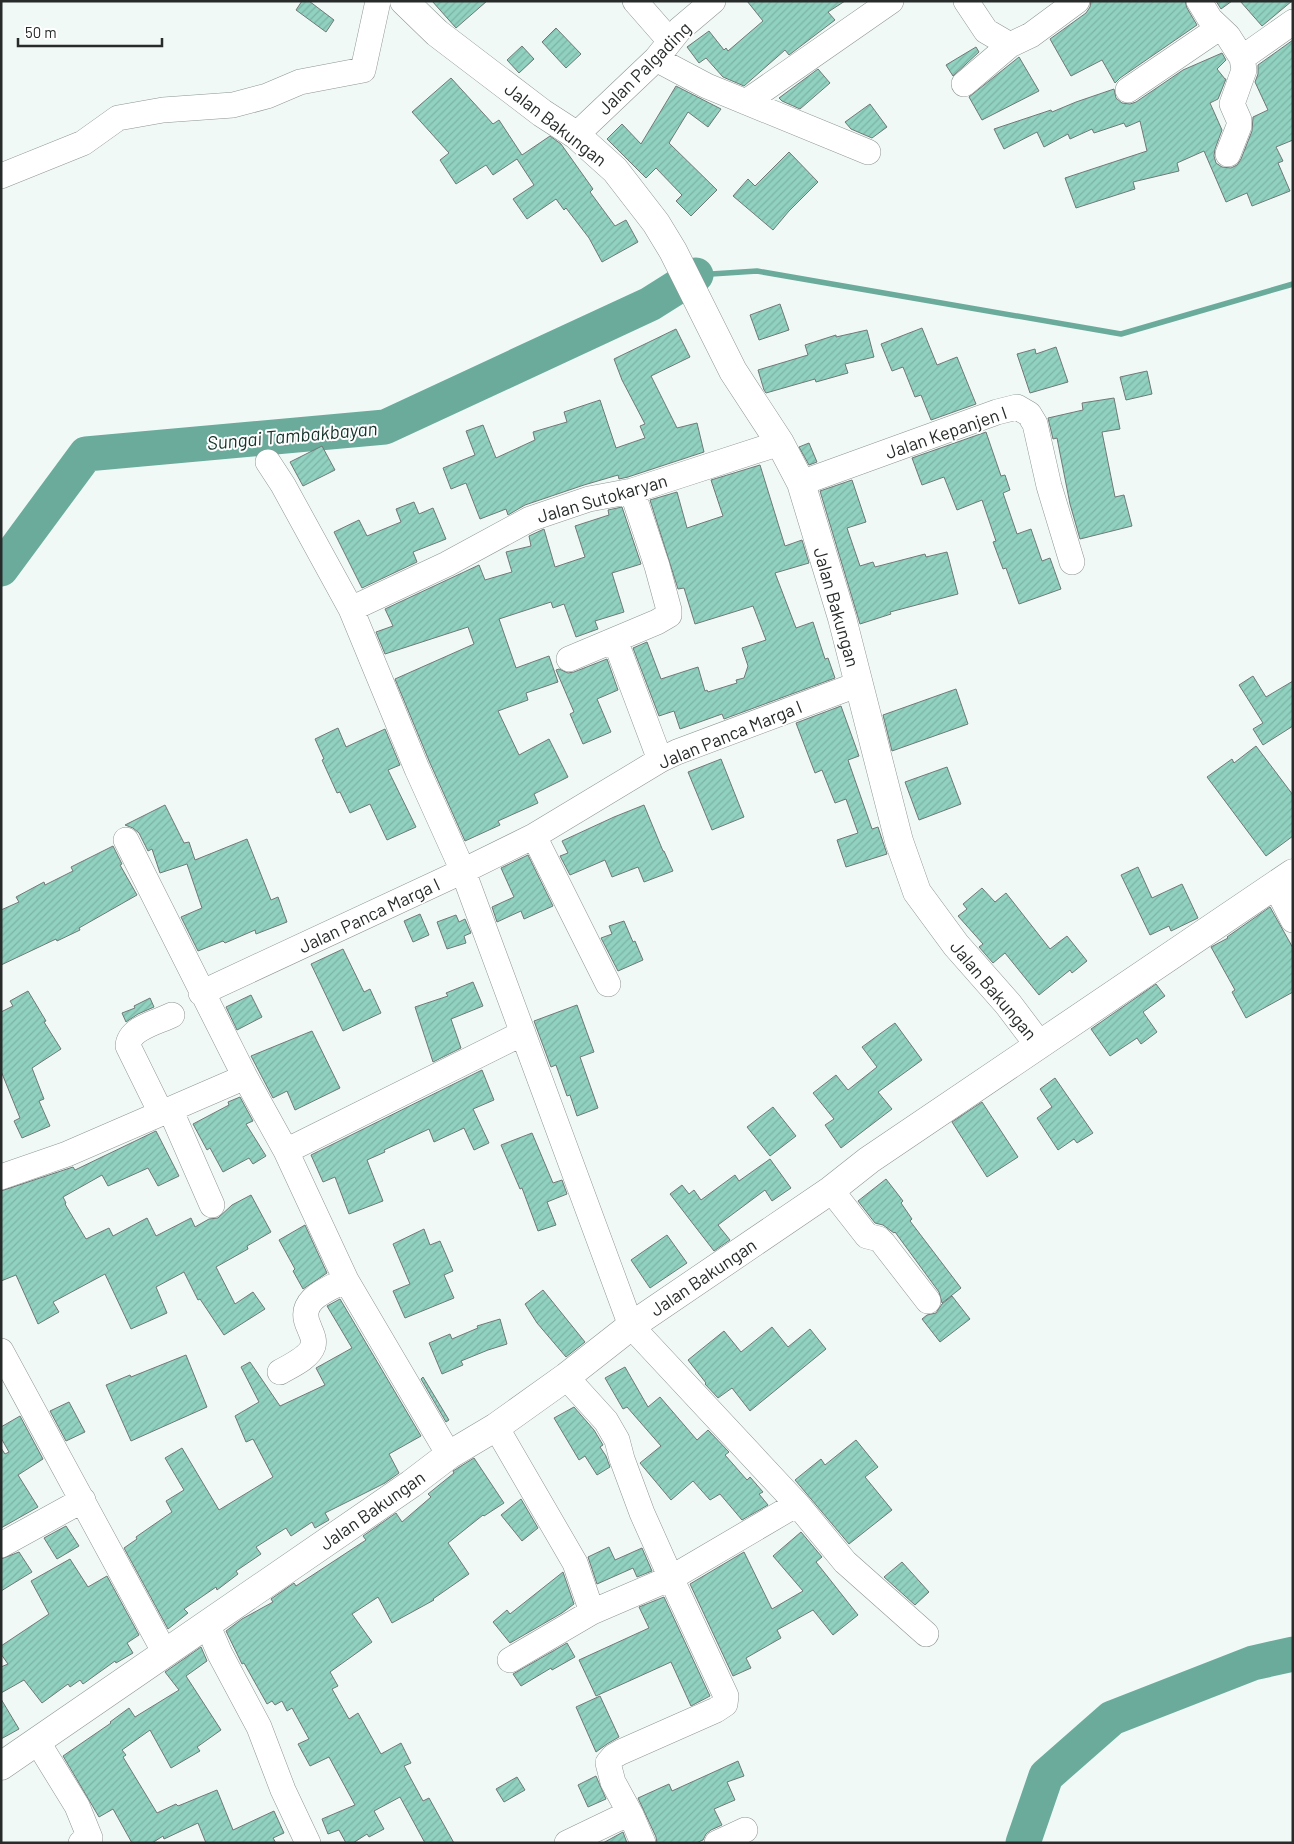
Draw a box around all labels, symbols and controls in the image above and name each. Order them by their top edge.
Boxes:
scale bar [18,15,161,47]
street label: Jalan Palgading [593,17,695,119]
text: 50 m [25,23,57,41]
street label: Jalan Bakungan [501,77,611,171]
street label: Jalan Kepanjen I [882,401,1010,463]
water label: Sungai Tambakbayan [206,416,378,454]
street label: Jalan Sutokaryan [534,469,670,527]
street label: Jalan Bakungan [809,545,865,669]
street label: Jalan Panca Marga I [655,695,805,773]
street label: Jalan Panca Marga I [295,873,443,957]
street label: Jalan Bakungan [946,936,1042,1044]
street label: Jalan Bakungan [646,1233,760,1321]
street label: Jalan Bakungan [315,1466,429,1554]

